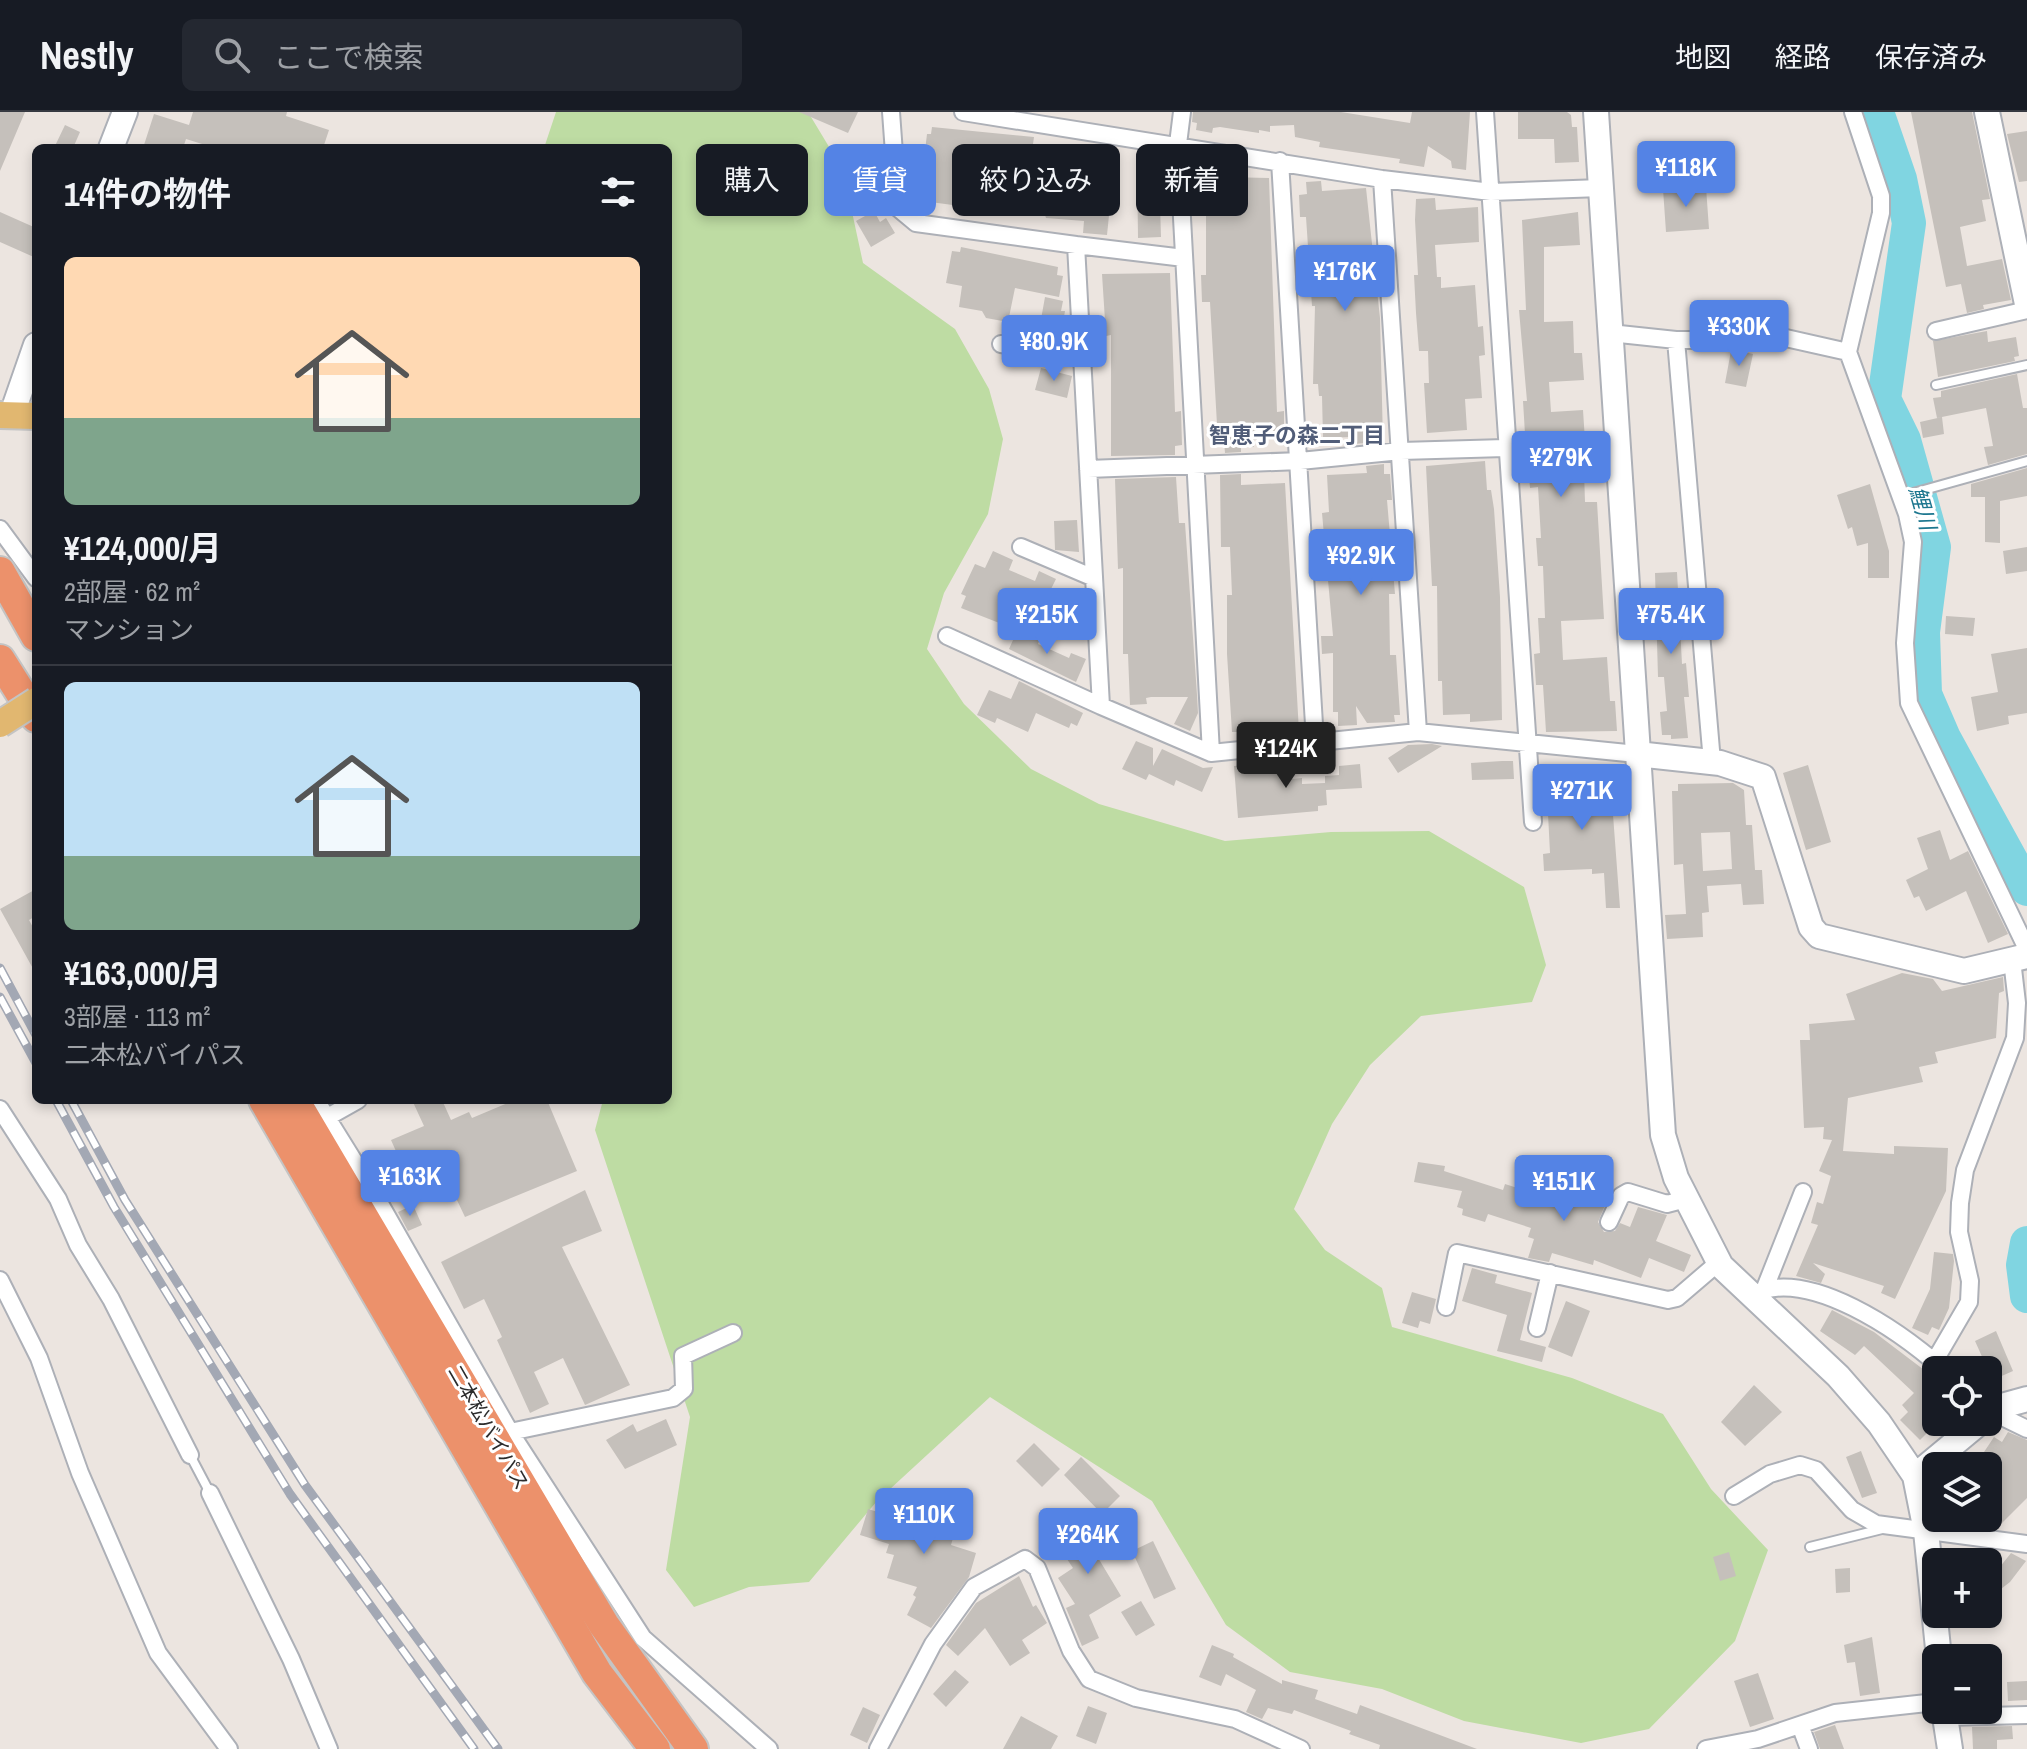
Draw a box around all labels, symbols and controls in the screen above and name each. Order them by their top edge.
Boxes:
search box [182,19,742,91]
text: Nestly [40,30,134,81]
icon: search [210,33,254,77]
text: ここで検索 [274,37,424,77]
text: 地図 [1675,38,1731,76]
text: 経路 [1775,38,1831,76]
text: 保存済み [1875,38,1987,76]
pin: ¥118K [1630,141,1742,209]
chip: 購入 [696,144,808,216]
chip: 賃貸 [824,144,936,216]
chip: 絞り込み [952,144,1120,216]
chip: 新着 [1136,144,1248,216]
text: ¥118K [1655,149,1717,184]
icon: filters [596,170,640,214]
text: 14件の物件 [64,171,231,217]
pin: ¥176K [1289,245,1401,313]
text: ¥176K [1314,253,1376,288]
pin: ¥330K [1683,300,1795,368]
text: ¥330K [1708,308,1770,343]
icon: home [280,309,424,453]
pin: ¥80.9K [989,315,1119,383]
text: ¥80.9K [1020,323,1088,358]
district label: 智恵子の森二丁目 [1209,420,1385,450]
pin: ¥279K [1505,431,1617,499]
text: ¥279K [1530,439,1592,474]
water label: 鯉川 [1903,483,1944,535]
text: ¥124,000/月 [64,525,222,571]
pin: ¥92.9K [1296,529,1426,597]
text: ¥92.9K [1327,537,1395,572]
text: 2部屋 · 62 m² [64,574,200,609]
pin: ¥215K [991,588,1103,656]
pin: ¥75.4K [1606,588,1736,656]
text: ¥215K [1016,596,1078,631]
text: ¥75.4K [1637,596,1705,631]
text: マンション [64,612,194,647]
pin: ¥124K [1230,722,1342,790]
text: ¥124K [1255,730,1317,765]
icon: home [280,734,424,878]
pin: ¥271K [1526,764,1638,832]
text: ¥271K [1551,772,1613,807]
text: ¥163,000/月 [64,950,222,996]
text: 3部屋 · 113 m² [64,999,210,1034]
text: 二本松バイパス [64,1037,245,1072]
pin: ¥163K [354,1150,466,1218]
pin: ¥151K [1508,1155,1620,1223]
text: ¥163K [379,1158,441,1193]
text: ¥151K [1533,1163,1595,1198]
map controls [1922,1356,2002,1724]
button: locate [1922,1356,2002,1436]
street label: 二本松バイパス [442,1360,536,1494]
button: layers [1922,1452,2002,1532]
pin: ¥110K [868,1488,980,1556]
text: ¥110K [893,1496,955,1531]
pin: ¥264K [1032,1508,1144,1576]
text: ¥264K [1057,1516,1119,1551]
button: + [1922,1548,2002,1628]
button: − [1922,1644,2002,1724]

